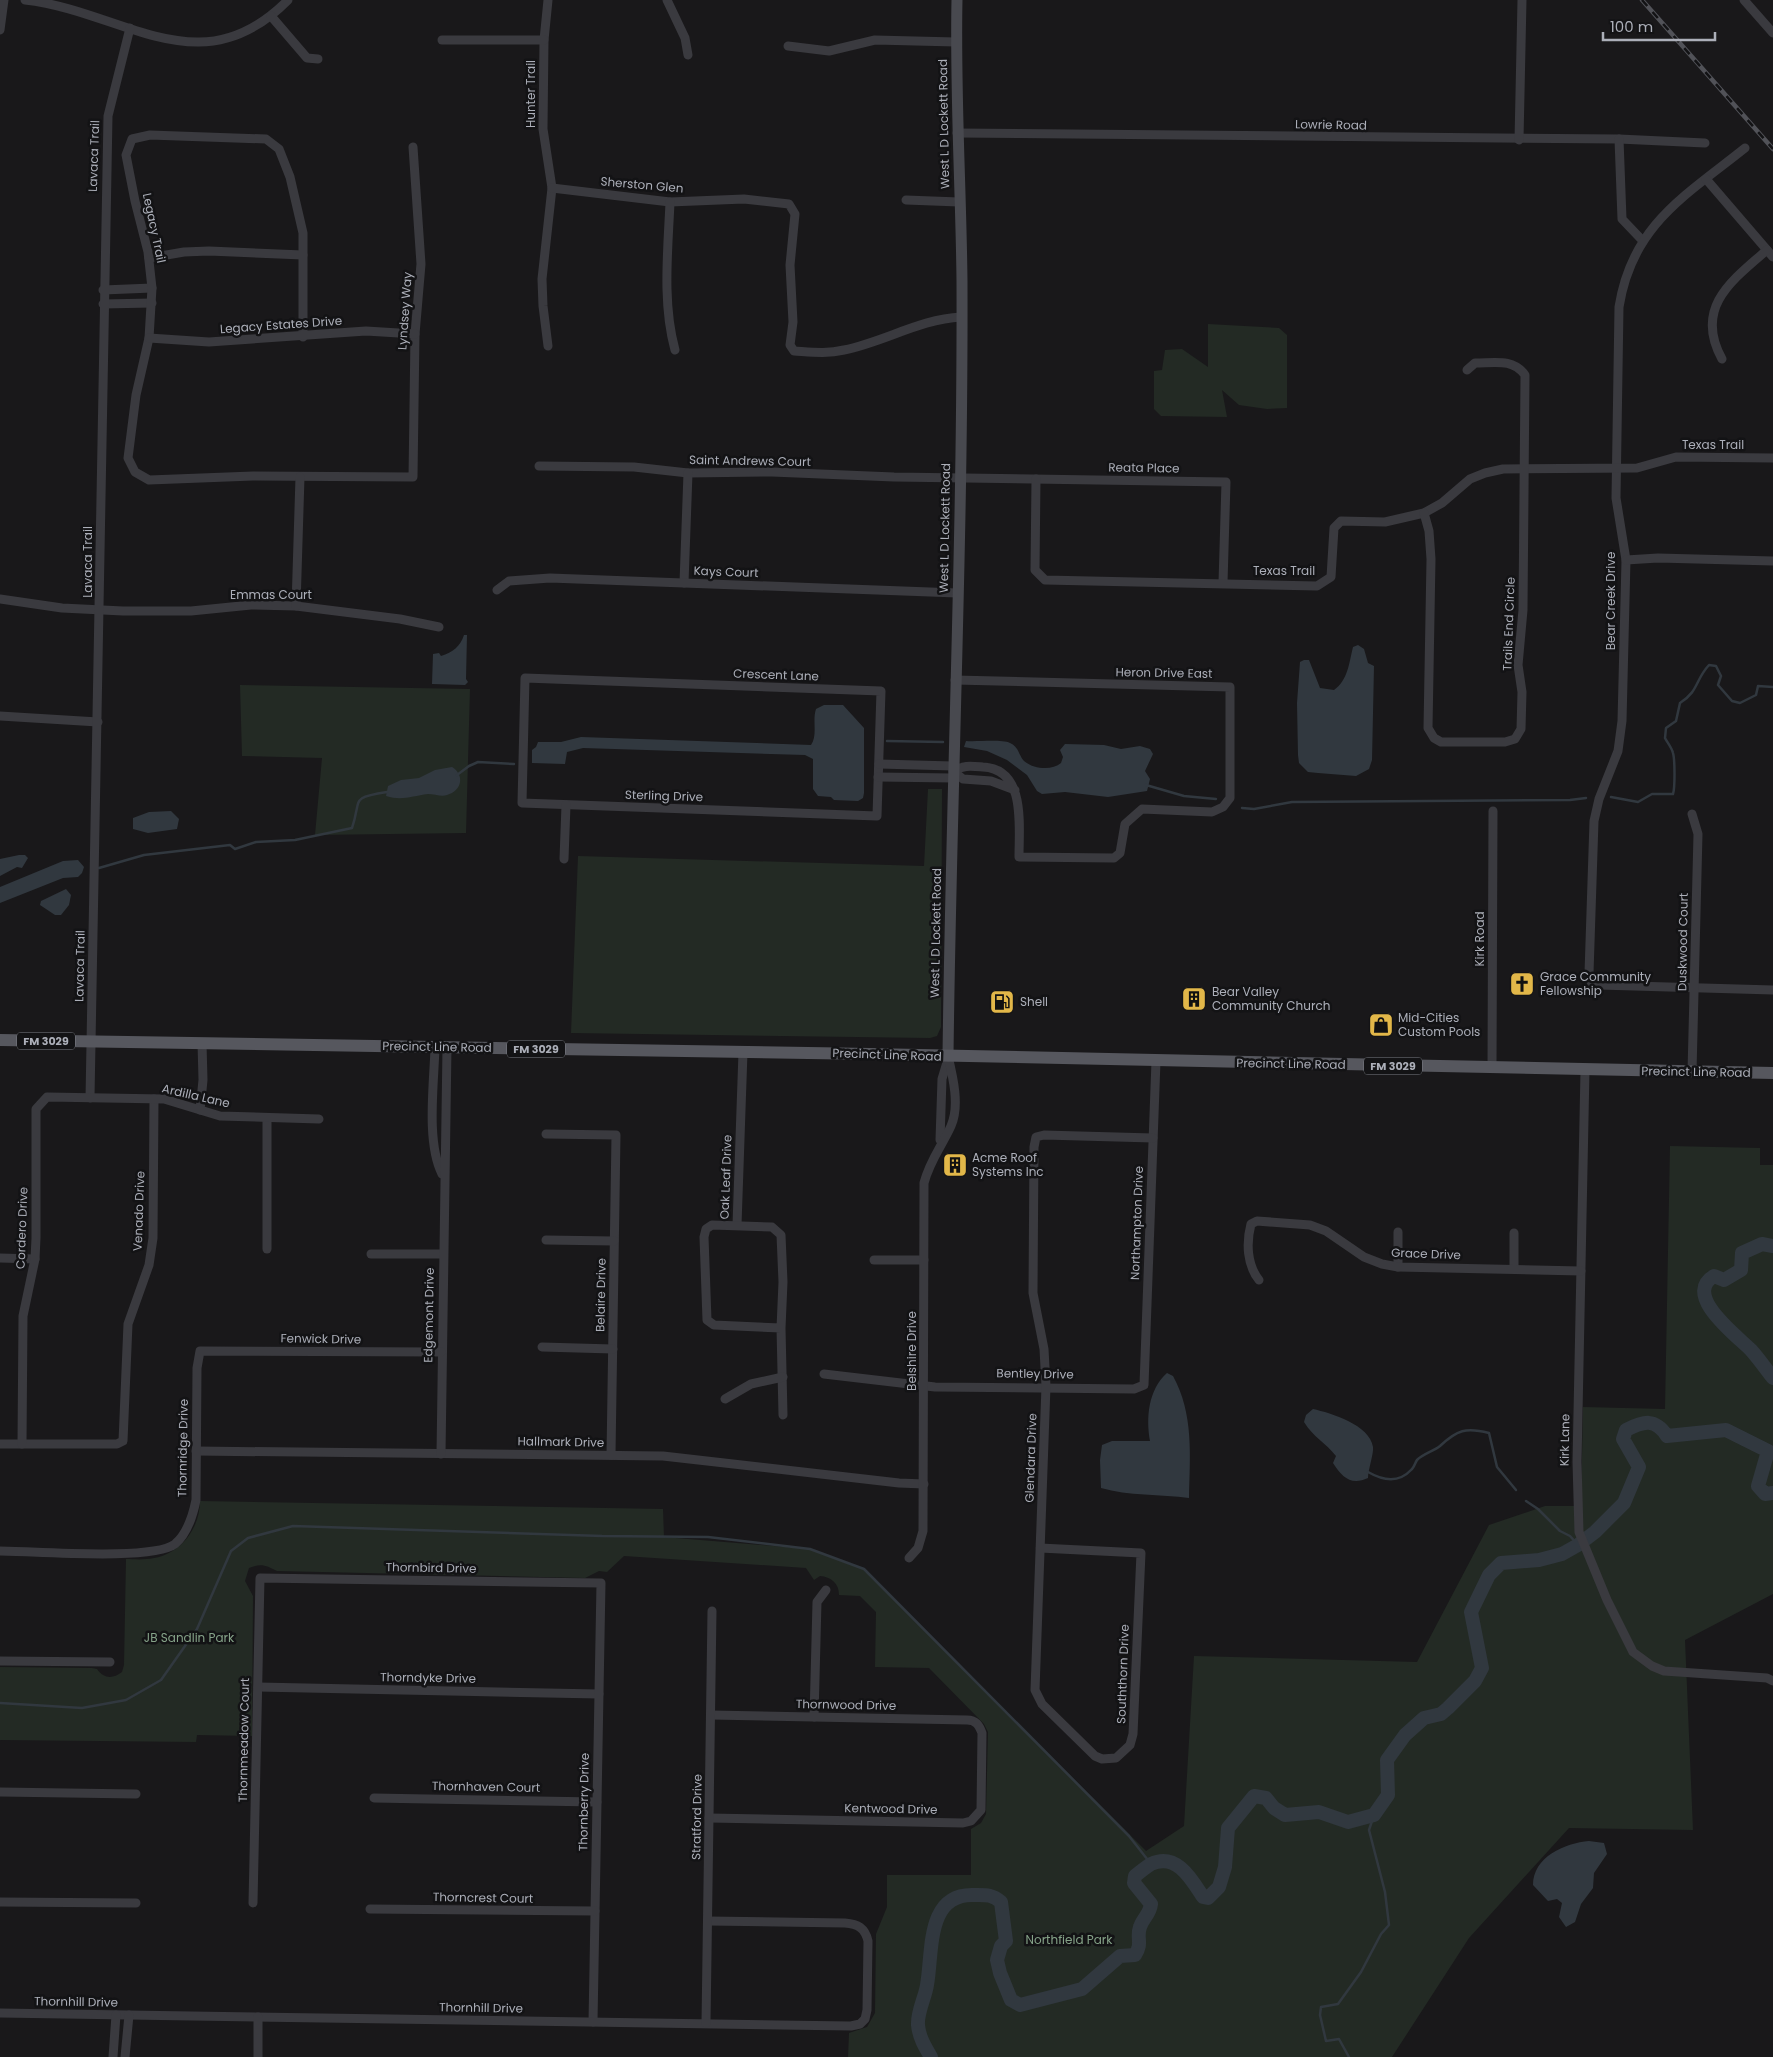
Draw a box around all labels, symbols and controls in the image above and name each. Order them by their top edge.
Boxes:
scale bar [1603,10,1716,42]
text: 100 m [1610,16,1653,37]
street label: West L D Lockett Road [934,59,953,189]
street label: Hunter Trail [522,60,539,128]
street label: Lowrie Road [1295,115,1367,134]
street label: Lavaca Trail [84,120,103,192]
street label: Sherston Glen [600,172,684,197]
street label: Legacy Trail [139,191,170,264]
street label: Lyndsey Way [393,271,416,350]
street label: Legacy Estates Drive [219,312,343,337]
street label: Texas Trail [1682,436,1744,453]
street label: Saint Andrews Court [689,451,811,470]
street label: Reata Place [1108,458,1180,477]
street label: West L D Lockett Road [935,463,954,593]
street label: Lavaca Trail [79,526,96,598]
street label: Bear Creek Drive [1602,552,1619,650]
street label: Kays Court [693,562,759,581]
street label: Texas Trail [1253,562,1315,579]
street label: Trails End Circle [1498,577,1519,671]
street label: Emmas Court [230,586,312,603]
street label: Heron Drive East [1115,663,1213,682]
street label: Crescent Lane [733,665,819,684]
street label: Sterling Drive [625,786,703,805]
street label: West L D Lockett Road [926,868,945,998]
street label: Duskwood Court [1673,893,1692,991]
street label: Kirk Road [1471,911,1488,967]
street label: Lavaca Trail [70,930,89,1002]
place label: Grace Community Fellowship [1540,968,1651,999]
church icon: Grace Community Fellowship [1509,971,1535,997]
place label: Bear Valley Community Church [1212,983,1330,1014]
building icon: Bear Valley Community Church [1181,986,1207,1012]
fuel station icon: Shell [989,989,1015,1015]
place label: Shell [1020,993,1048,1010]
place label: Mid-Cities Custom Pools [1398,1009,1480,1040]
shop icon: Mid-Cities Custom Pools [1368,1012,1394,1038]
road number: FM 3029 [17,1032,75,1050]
street label: Precinct Line Road [382,1037,492,1056]
road number: FM 3029 [507,1040,565,1058]
street label: Precinct Line Road [832,1044,942,1065]
street label: Precinct Line Road [1236,1054,1346,1073]
road number: FM 3029 [1364,1058,1422,1074]
street label: Precinct Line Road [1641,1062,1751,1081]
street label: Ardilla Lane [160,1079,232,1112]
street label: Oak Leaf Drive [716,1134,735,1220]
place label: Acme Roof Systems Inc [972,1149,1044,1180]
building icon: Acme Roof Systems Inc [942,1152,968,1178]
street label: Northampton Drive [1126,1166,1147,1280]
street label: Venado Drive [129,1170,148,1251]
street label: Cordero Drive [12,1187,31,1269]
street label: Grace Drive [1391,1244,1461,1263]
street label: Belaire Drive [591,1258,610,1332]
street label: Edgemont Drive [419,1267,438,1363]
street label: Belshire Drive [903,1311,920,1391]
street label: Fenwick Drive [281,1329,362,1348]
street label: Bentley Drive [996,1364,1074,1383]
street label: Thornridge Drive [173,1399,192,1497]
street label: Glendara Drive [1020,1413,1041,1503]
street label: Kirk Lane [1556,1414,1573,1466]
street label: Hallmark Drive [517,1432,605,1451]
street label: Thornbird Drive [385,1558,477,1577]
street label: Souththorn Drive [1112,1624,1133,1724]
park label: JB Sandlin Park [144,1629,235,1646]
street label: Thorndyke Drive [380,1668,476,1687]
street label: Thornmeadow Court [234,1678,253,1802]
street label: Thornwood Drive [796,1695,896,1714]
street label: Thornberry Drive [574,1753,593,1851]
street label: Stratford Drive [687,1774,706,1860]
street label: Thornhaven Court [432,1777,540,1796]
street label: Kentwood Drive [844,1799,938,1818]
street label: Thorncrest Court [433,1888,533,1907]
park label: Northfield Park [1026,1931,1113,1948]
street label: Thornhill Drive [34,1992,118,2011]
street label: Thornhill Drive [439,1998,523,2017]

